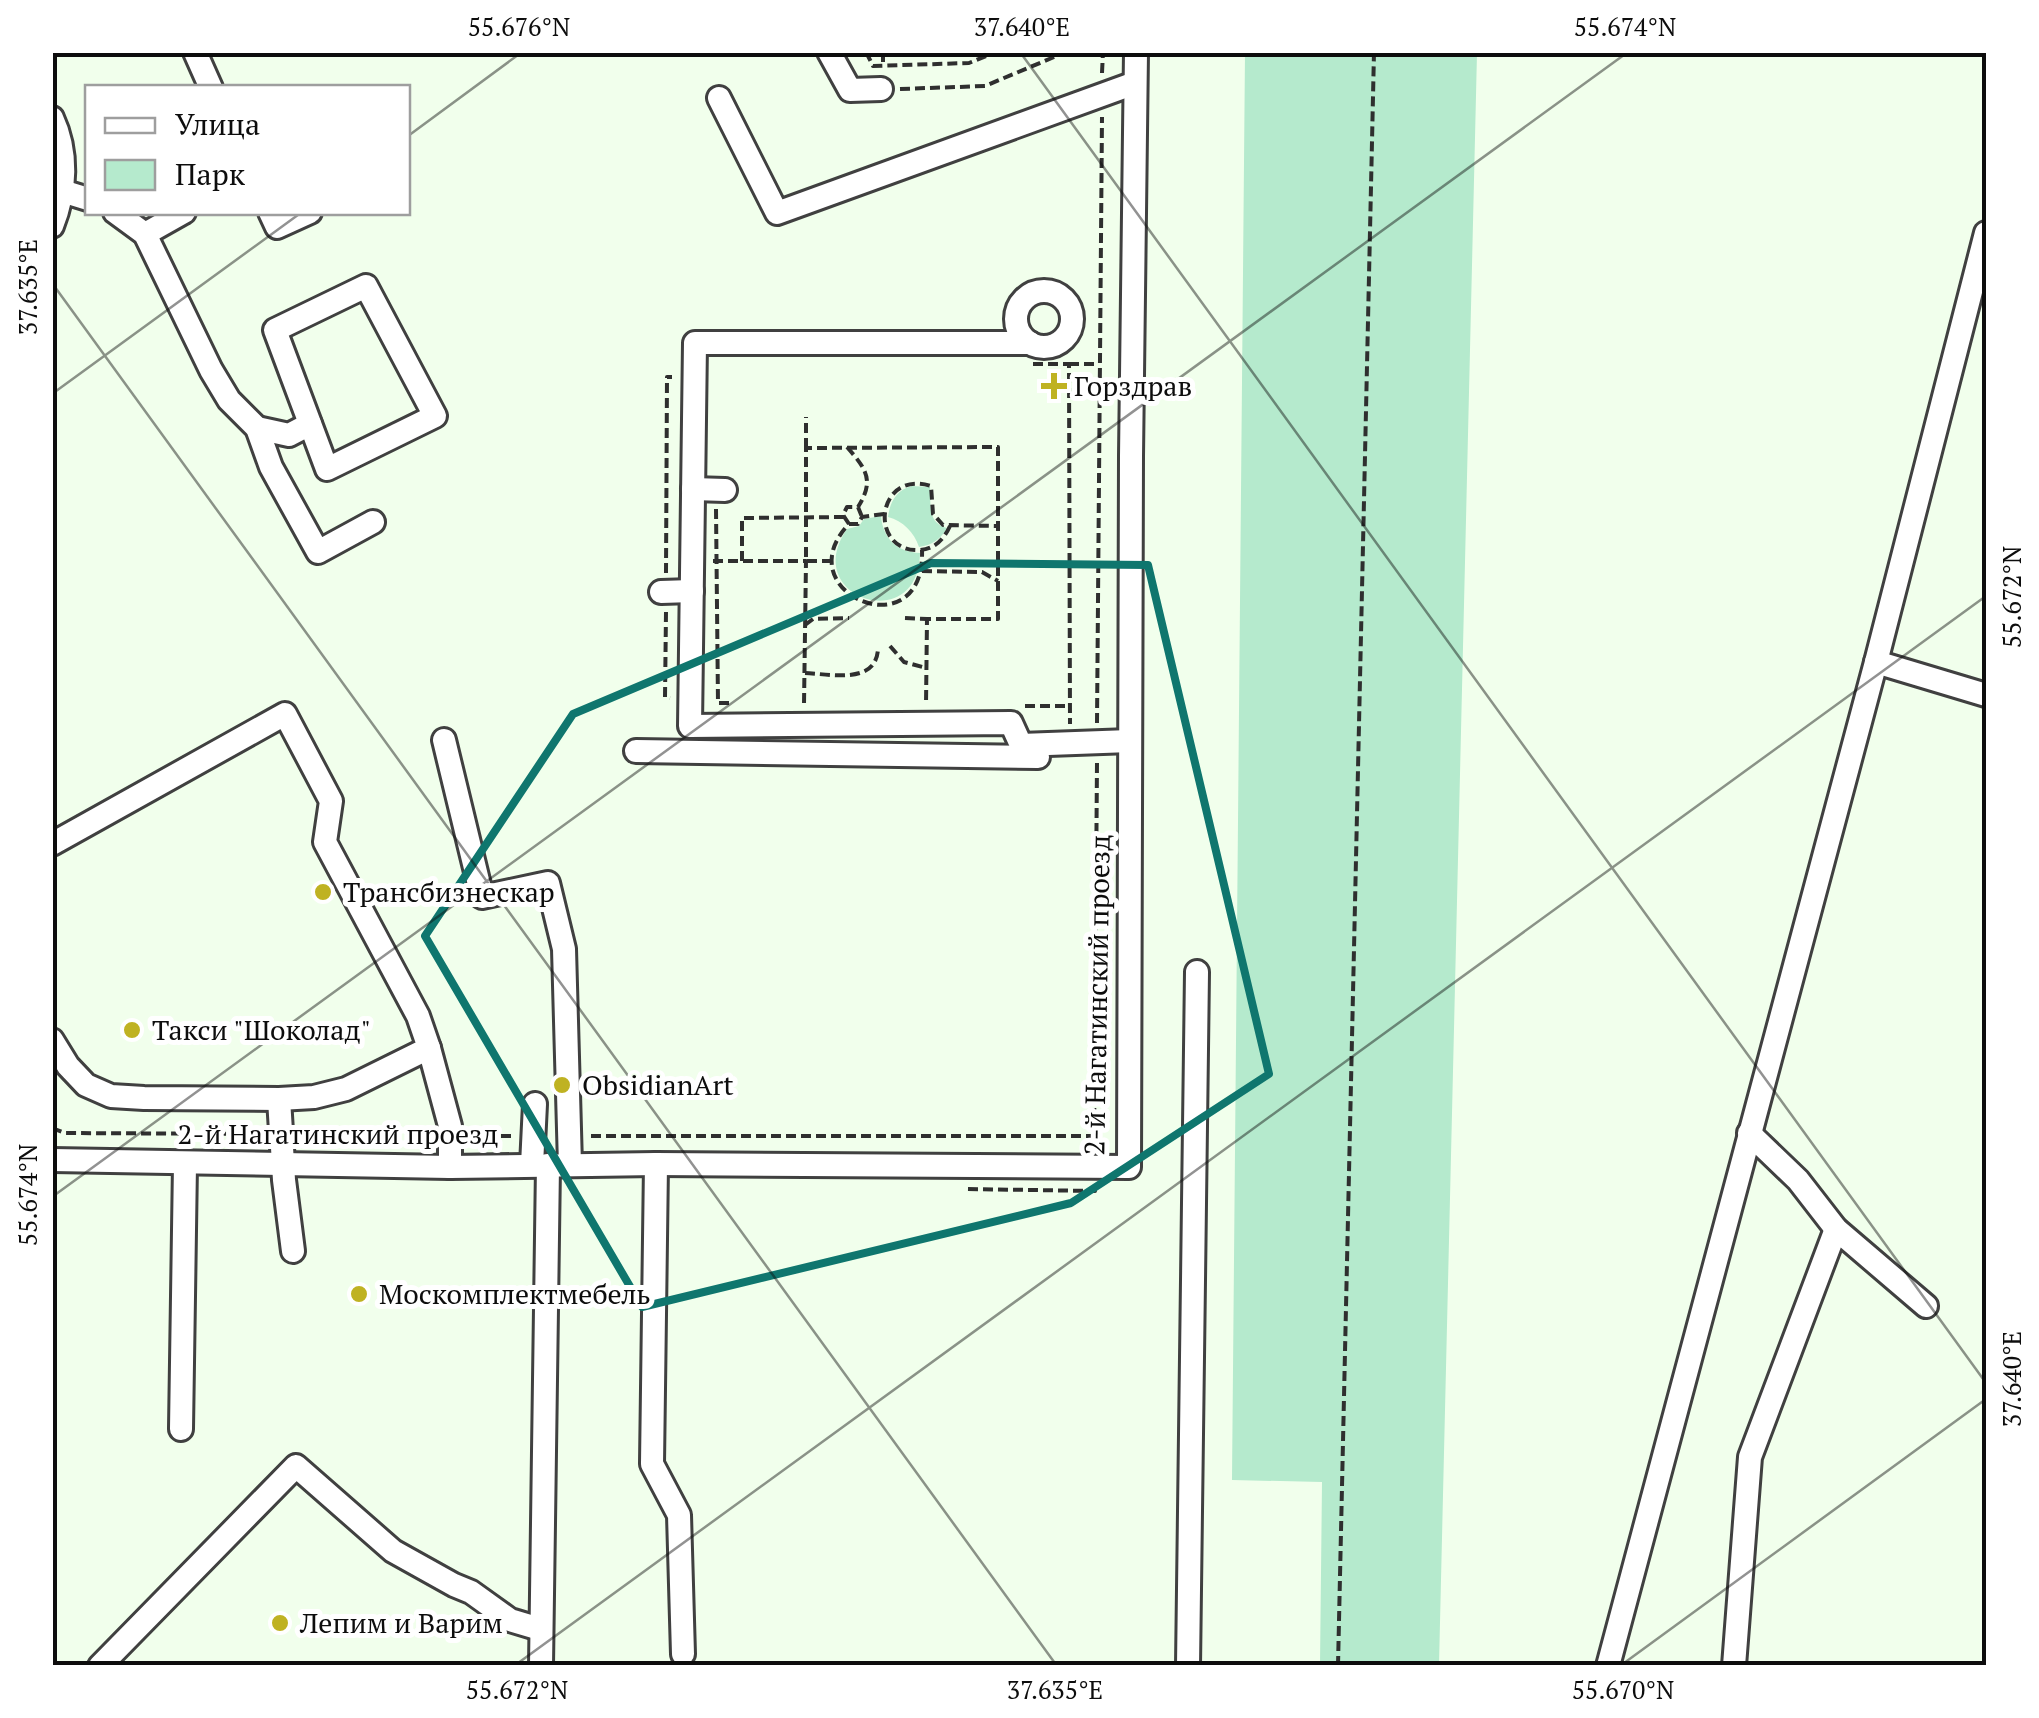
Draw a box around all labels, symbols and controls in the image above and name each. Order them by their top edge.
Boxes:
text: 55.676°N [468,10,570,43]
text: 37.640°E [974,10,1070,43]
text: 55.674°N [1574,10,1676,43]
legend [85,85,410,215]
text: Улица [175,104,260,144]
text: Парк [175,154,246,194]
text: 37.635°E [11,239,44,335]
place label: Горздрав [1074,367,1192,404]
marker: Горздрав [1043,375,1065,397]
text: 55.672°N [1995,546,2028,648]
street label: 2-й Нагатинский проезд [1075,834,1118,1156]
place label: Трансбизнескар [343,873,555,910]
marker: Трансбизнескар [312,881,334,903]
place label: Такси "Шоколад" [152,1011,371,1048]
marker: Такси "Шоколад" [121,1019,143,1041]
place label: ObsidianArt [582,1066,734,1103]
marker: ObsidianArt [551,1074,573,1096]
street label: 2-й Нагатинский проезд [178,1115,498,1152]
text: 55.674°N [11,1144,44,1246]
place label: Москомплектмебель [379,1275,651,1312]
marker: Москомплектмебель [348,1283,370,1305]
text: 37.640°E [1995,1331,2028,1427]
place label: Лепим и Варим [299,1604,503,1641]
marker: Лепим и Варим [269,1612,291,1634]
text: 55.672°N [466,1673,568,1706]
text: 37.635°E [1007,1673,1103,1706]
text: 55.670°N [1572,1673,1674,1706]

